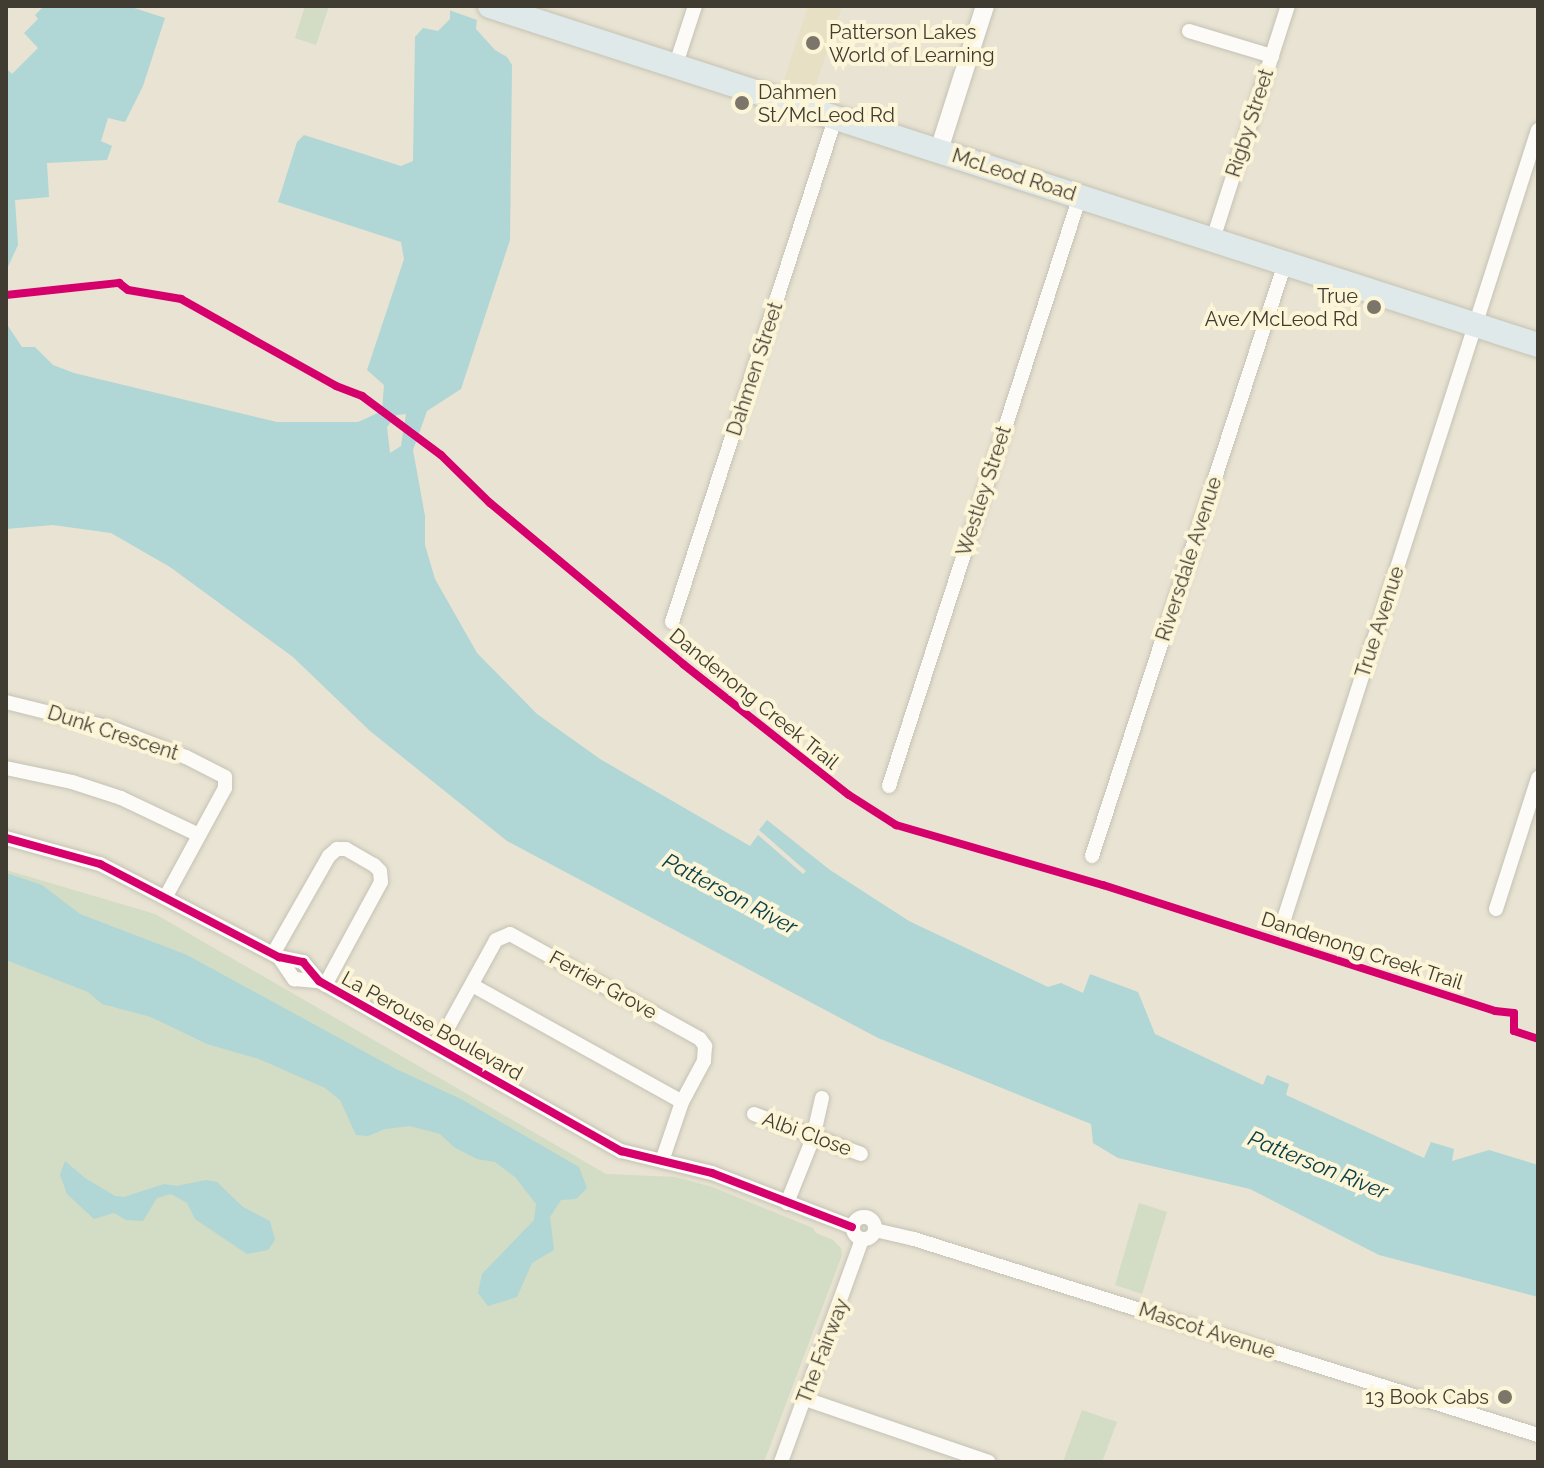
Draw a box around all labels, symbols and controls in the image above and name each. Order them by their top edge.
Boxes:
place label: Patterson Lakes World of Learning [829,20,995,67]
marker: Patterson Lakes World of Learning [804,34,822,52]
street label: Rigby Street [1221,66,1279,180]
place label: Dahmen St/McLeod Rd [758,80,895,127]
marker: Dahmen St/McLeod Rd [733,94,751,112]
street label: McLeod Road [949,144,1079,206]
place label: True Ave/McLeod Rd [1205,284,1358,331]
marker: True Ave/McLeod Rd [1365,298,1383,316]
street label: Dahmen Street [722,299,788,439]
street label: Westley Street [952,423,1016,559]
street label: Riversdale Avenue [1151,474,1227,644]
street label: True Avenue [1351,563,1409,681]
street label: Dandenong Creek Trail [664,623,844,775]
street label: Dunk Crescent [45,701,181,765]
water label: Patterson River [658,848,802,940]
street label: Dandenong Creek Trail [1258,907,1466,995]
street label: Ferrier Grove [545,945,661,1025]
street label: La Perouse Boulevard [337,966,527,1086]
street label: Albi Close [759,1107,855,1161]
water label: Patterson River [1244,1125,1392,1205]
street label: The Fairway [792,1295,854,1407]
street label: Mascot Avenue [1135,1298,1279,1364]
place label: 13 Book Cabs [1365,1385,1489,1409]
marker: 13 Book Cabs [1496,1388,1514,1406]

